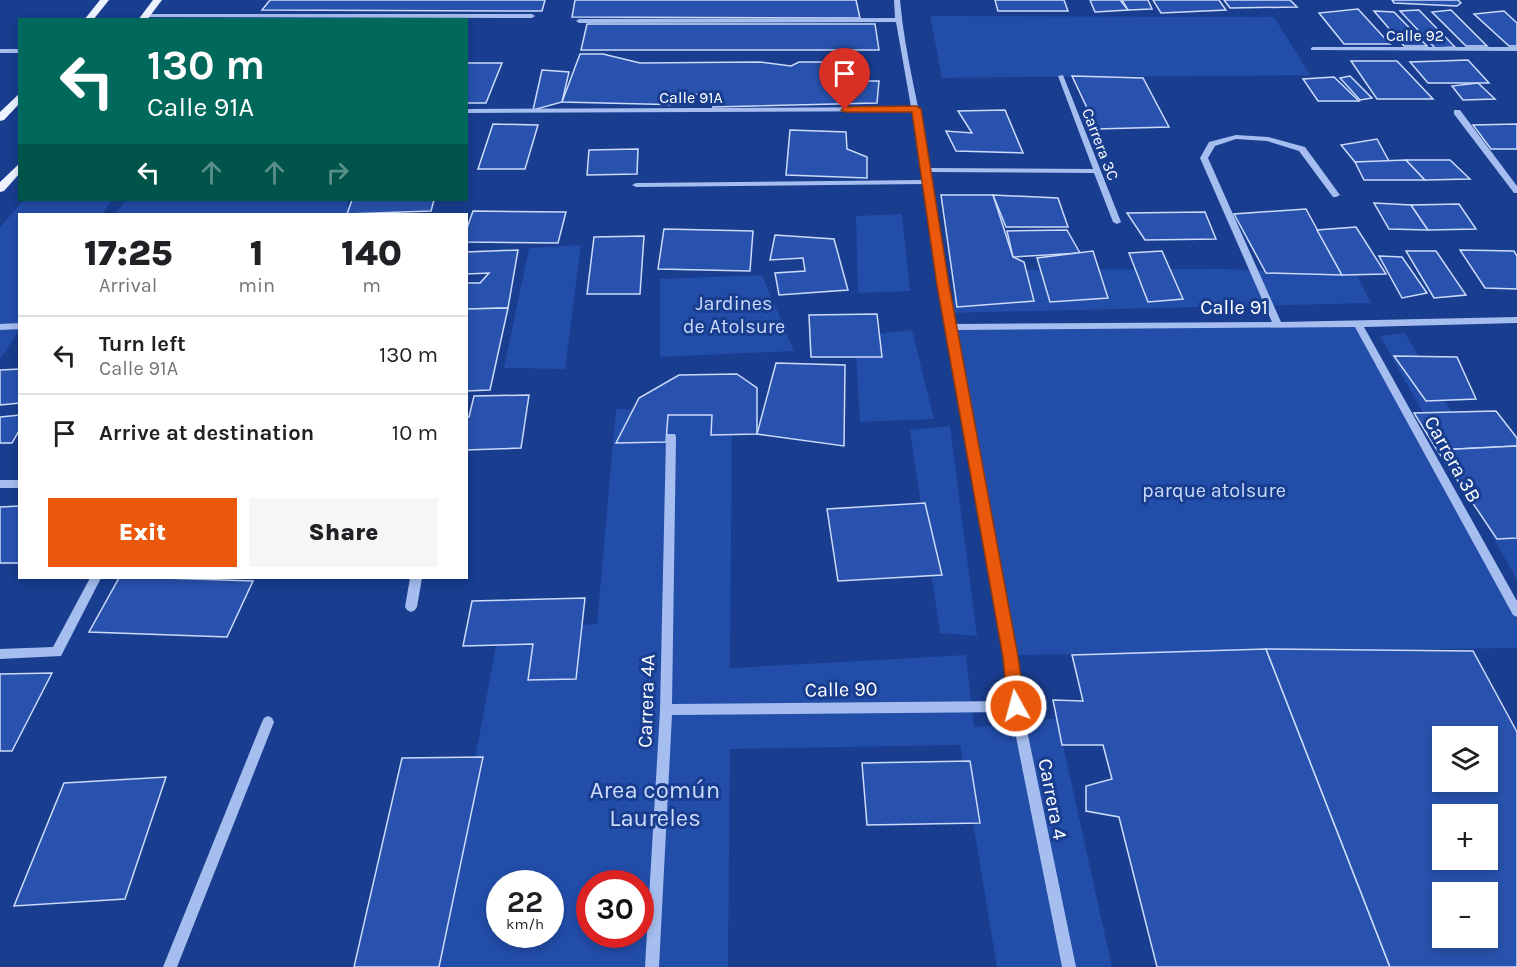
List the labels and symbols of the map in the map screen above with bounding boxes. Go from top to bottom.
street label: Calle 92 [1386,26,1444,45]
pin [819,48,870,110]
street label: Calle 91A [659,88,723,107]
street label: Carrera 3C [1078,105,1123,183]
park label: Jardines de Atolsure [683,292,785,338]
street label: Calle 91 [1200,296,1268,319]
street label: Carrera 3B [1419,412,1486,506]
park label: parque atolsure [1142,479,1286,502]
street label: Carrera 4A [633,654,660,748]
position arrow [984,674,1048,738]
street label: Calle 90 [804,677,878,702]
street label: Carrera 4 [1033,757,1072,842]
park label: Area común Laureles [590,776,720,832]
speed limit sign: 30 [576,870,654,948]

